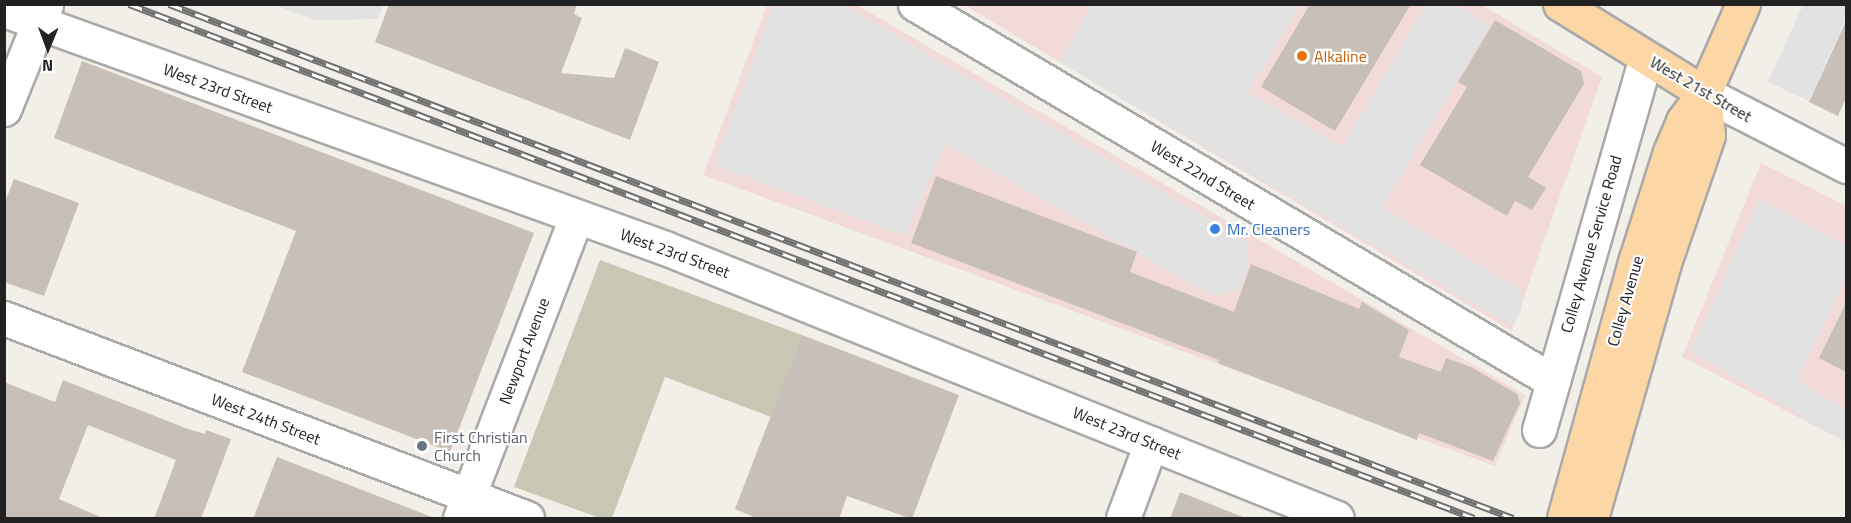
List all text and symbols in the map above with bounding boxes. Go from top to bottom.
north arrow [18,18,78,78]
place label: Alkaline [1314,46,1367,66]
marker: Alkaline [1295,49,1309,63]
street label: West 21st Street [1647,52,1755,126]
text: N [42,54,53,78]
street label: West 23rd Street [161,59,275,117]
street label: West 22nd Street [1147,136,1259,214]
street label: Colley Avenue Service Road [1556,153,1626,335]
place label: Mr. Cleaners [1227,219,1310,239]
marker: Mr. Cleaners [1208,222,1222,236]
street label: West 23rd Street [618,224,732,282]
street label: Colley Avenue [1603,253,1647,349]
street label: Newport Avenue [495,295,553,407]
street label: West 24th Street [209,389,323,449]
street label: West 23rd Street [1070,403,1184,463]
place label: First Christian Church [434,427,528,465]
marker: First Christian Church [415,439,429,453]

